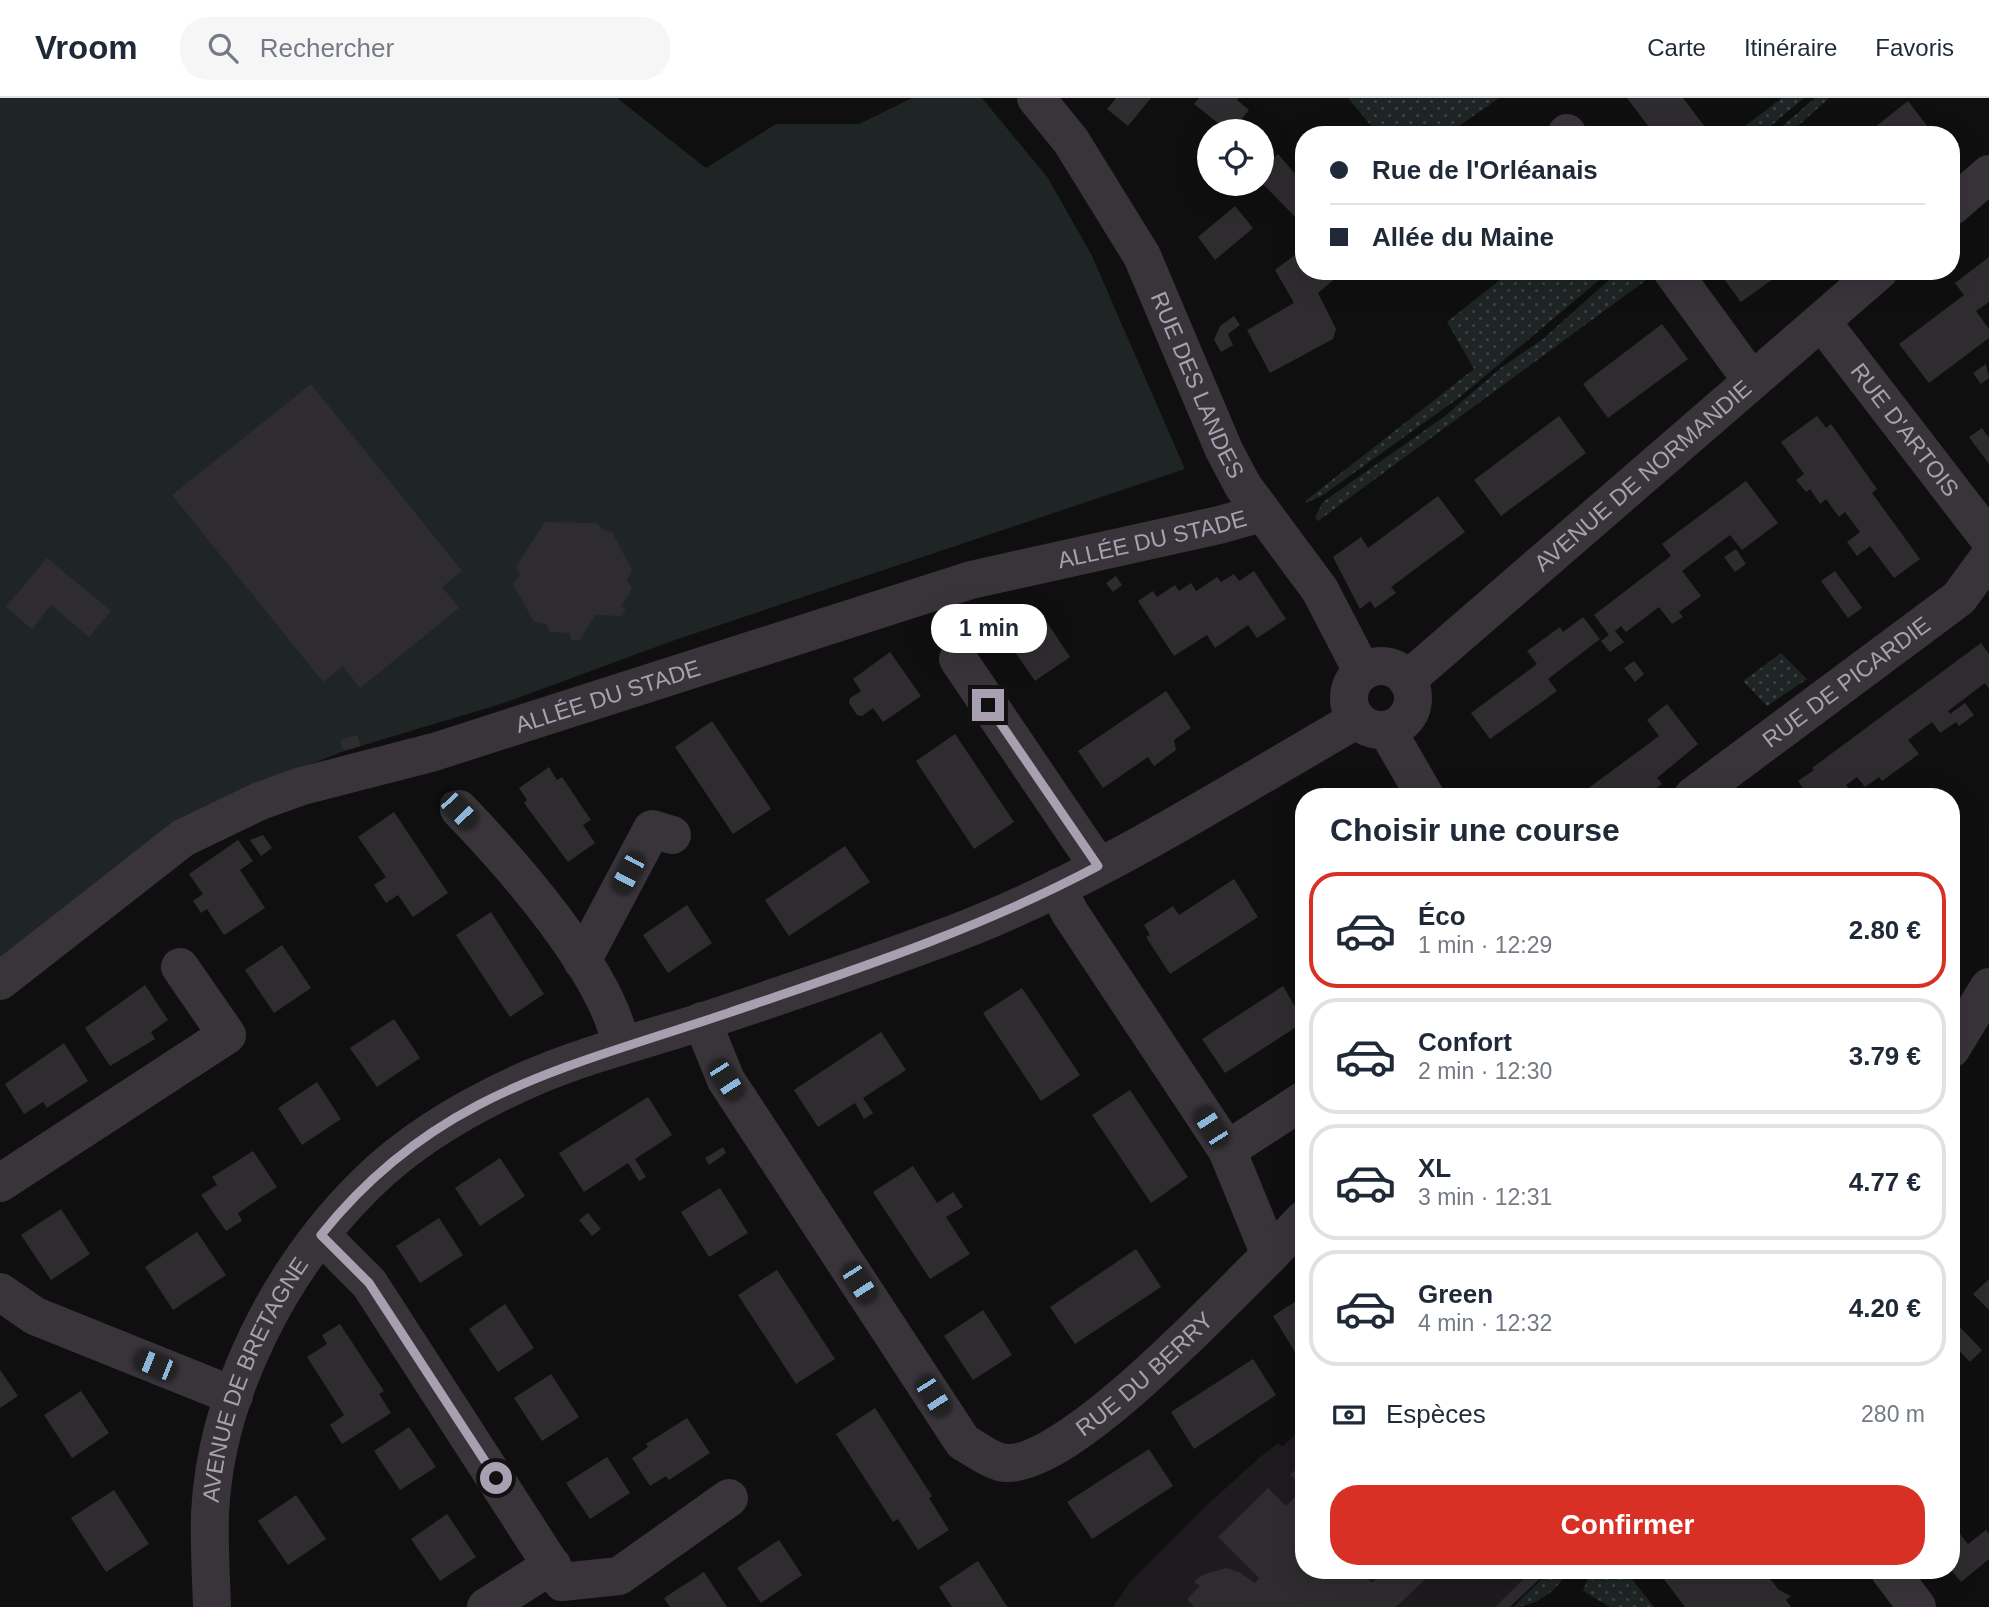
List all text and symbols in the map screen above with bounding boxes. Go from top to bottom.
search box [180,17,670,80]
text: Vroom [35,29,138,66]
icon: search [204,29,242,67]
text: Rechercher [260,33,394,63]
text: Carte [1647,34,1706,61]
text: Itinéraire [1744,34,1837,61]
text: Favoris [1875,34,1954,61]
map controls [1197,119,1274,196]
button: locate [1197,119,1274,196]
text: Rue de l'Orléanais [1372,155,1598,185]
text: Allée du Maine [1372,222,1554,252]
street label: RUE DES LANDES [1146,288,1250,483]
street label: RUE D'ARTOIS [1846,358,1964,501]
street label: AVENUE DE NORMANDIE [1529,375,1756,577]
street label: ALLÉE DU STADE [1055,505,1249,573]
callout: 1 min [930,603,1046,652]
street label: RUE DE PICARDIE [1757,611,1935,753]
text: 1 min [959,615,1019,641]
street label: ALLÉE DU STADE [512,655,703,738]
route end [972,689,1004,721]
car [436,788,481,832]
text: Choisir une course [1330,812,1620,848]
car [609,850,648,896]
icon: car [1334,899,1397,962]
text: Éco [1418,901,1466,931]
text: 2.80 € [1849,915,1921,945]
text: 1 min · 12:29 [1418,932,1552,958]
icon: car [1334,1025,1397,1088]
text: Confort [1418,1027,1512,1057]
text: 3.79 € [1849,1041,1921,1071]
car [706,1057,747,1103]
text: 2 min · 12:30 [1418,1058,1552,1084]
car [1191,1104,1232,1150]
icon: car [1334,1151,1397,1214]
text: XL [1418,1153,1451,1183]
text: 4.77 € [1849,1167,1921,1197]
text: 3 min · 12:31 [1418,1184,1552,1210]
street label: AVENUE DE BRETAGNE [198,1252,313,1504]
car [839,1260,880,1306]
icon: car [1334,1277,1397,1340]
text: Green [1418,1279,1493,1309]
text: 4.20 € [1849,1293,1921,1323]
street label: RUE DU BERRY [1071,1307,1218,1441]
text: 4 min · 12:32 [1418,1310,1552,1336]
car [132,1347,179,1383]
car [913,1373,954,1419]
icon: cash [1330,1396,1368,1434]
text: Espèces [1386,1399,1486,1429]
text: 280 m [1861,1401,1925,1427]
route start [480,1462,512,1494]
button: Confirmer [1330,1485,1925,1565]

